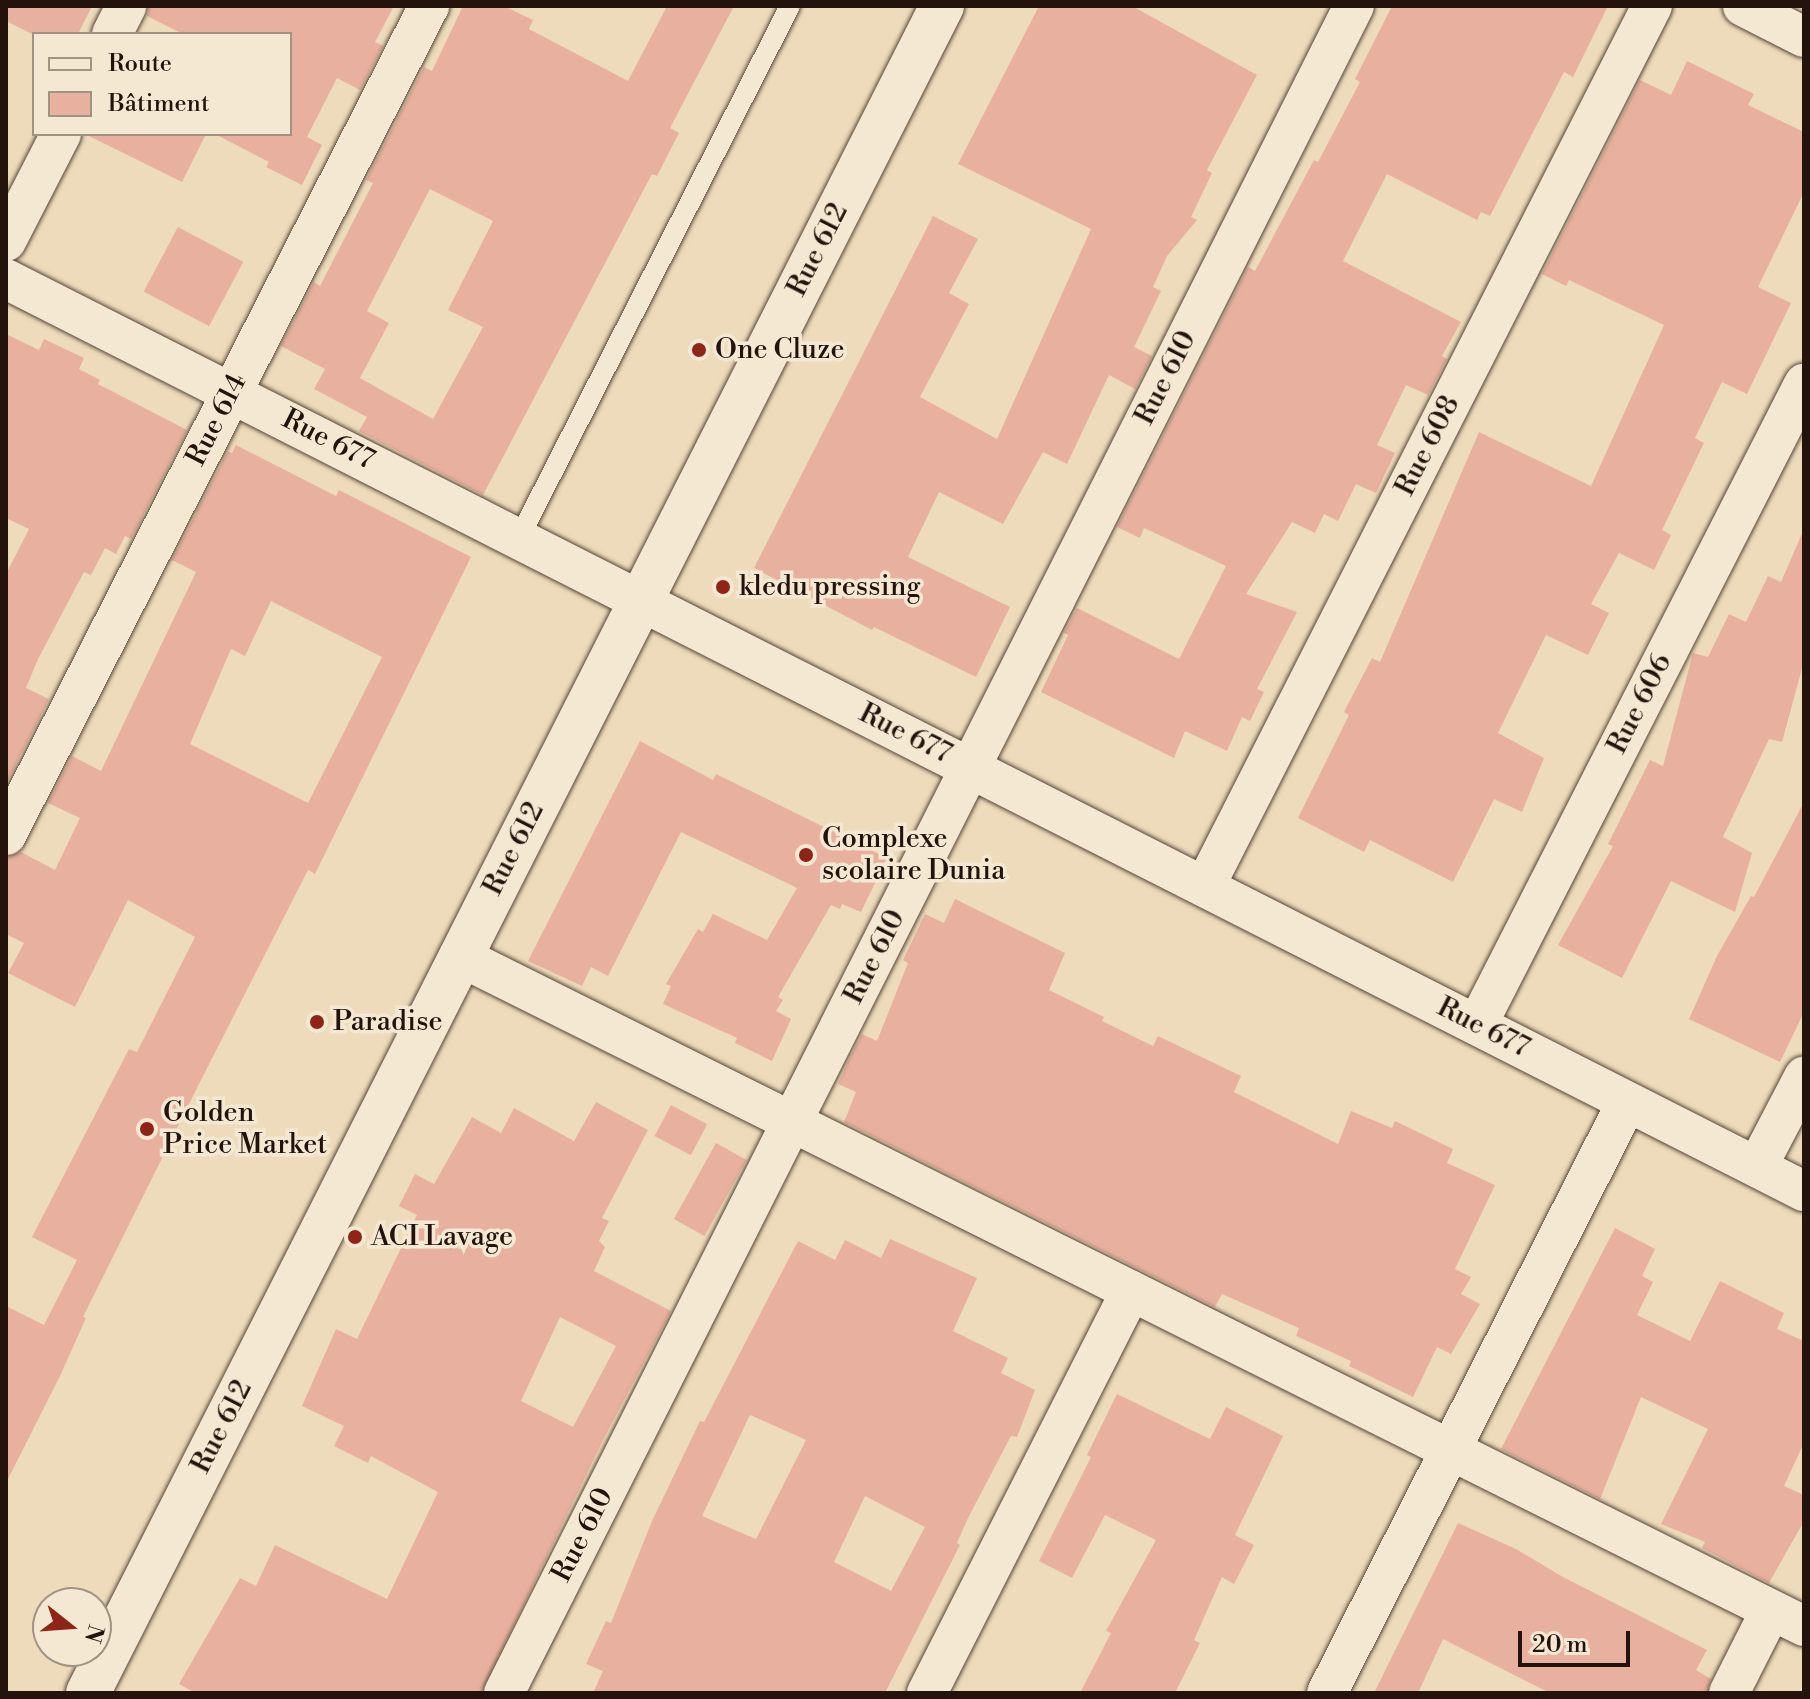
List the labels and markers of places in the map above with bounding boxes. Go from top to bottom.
place label: One Cluze [715,333,845,367]
marker: One Cluze [690,341,708,359]
place label: kledu pressing [739,570,921,604]
marker: kledu pressing [714,578,732,596]
place label: Complexe scolaire Dunia [822,822,1005,888]
marker: Complexe scolaire Dunia [797,846,815,864]
place label: Paradise [333,1005,443,1039]
marker: Paradise [308,1013,326,1031]
place label: Golden Price Market [163,1096,327,1162]
marker: Golden Price Market [138,1120,156,1138]
place label: ACI Lavage [371,1220,513,1254]
marker: ACI Lavage [346,1228,364,1246]

